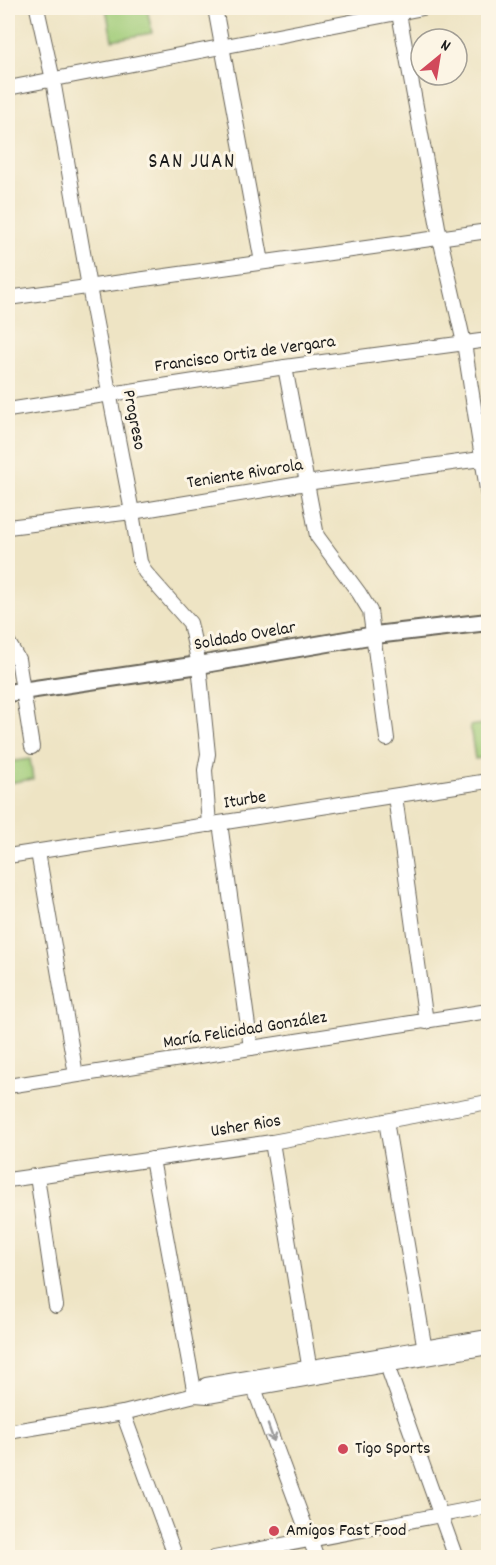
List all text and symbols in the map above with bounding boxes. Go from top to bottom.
north arrow [409,27,469,87]
text: N [436,34,455,58]
district label: SAN JUAN [148,148,236,178]
street label: Francisco Ortiz de Vergara [153,330,337,380]
street label: Progreso [115,388,151,452]
street label: Teniente Rivarola [185,453,305,497]
street label: Soldado Ovelar [192,616,298,658]
street label: Iturbe [222,785,268,817]
street label: María Felicidad González [161,1006,329,1056]
street label: Usher Rios [209,1109,283,1145]
one-way arrow [266,1423,277,1441]
place label: Tigo Sports [355,1437,431,1462]
marker: Tigo Sports [336,1442,350,1456]
place label: Amigos Fast Food [286,1519,406,1544]
marker: Amigos Fast Food [267,1524,281,1538]

